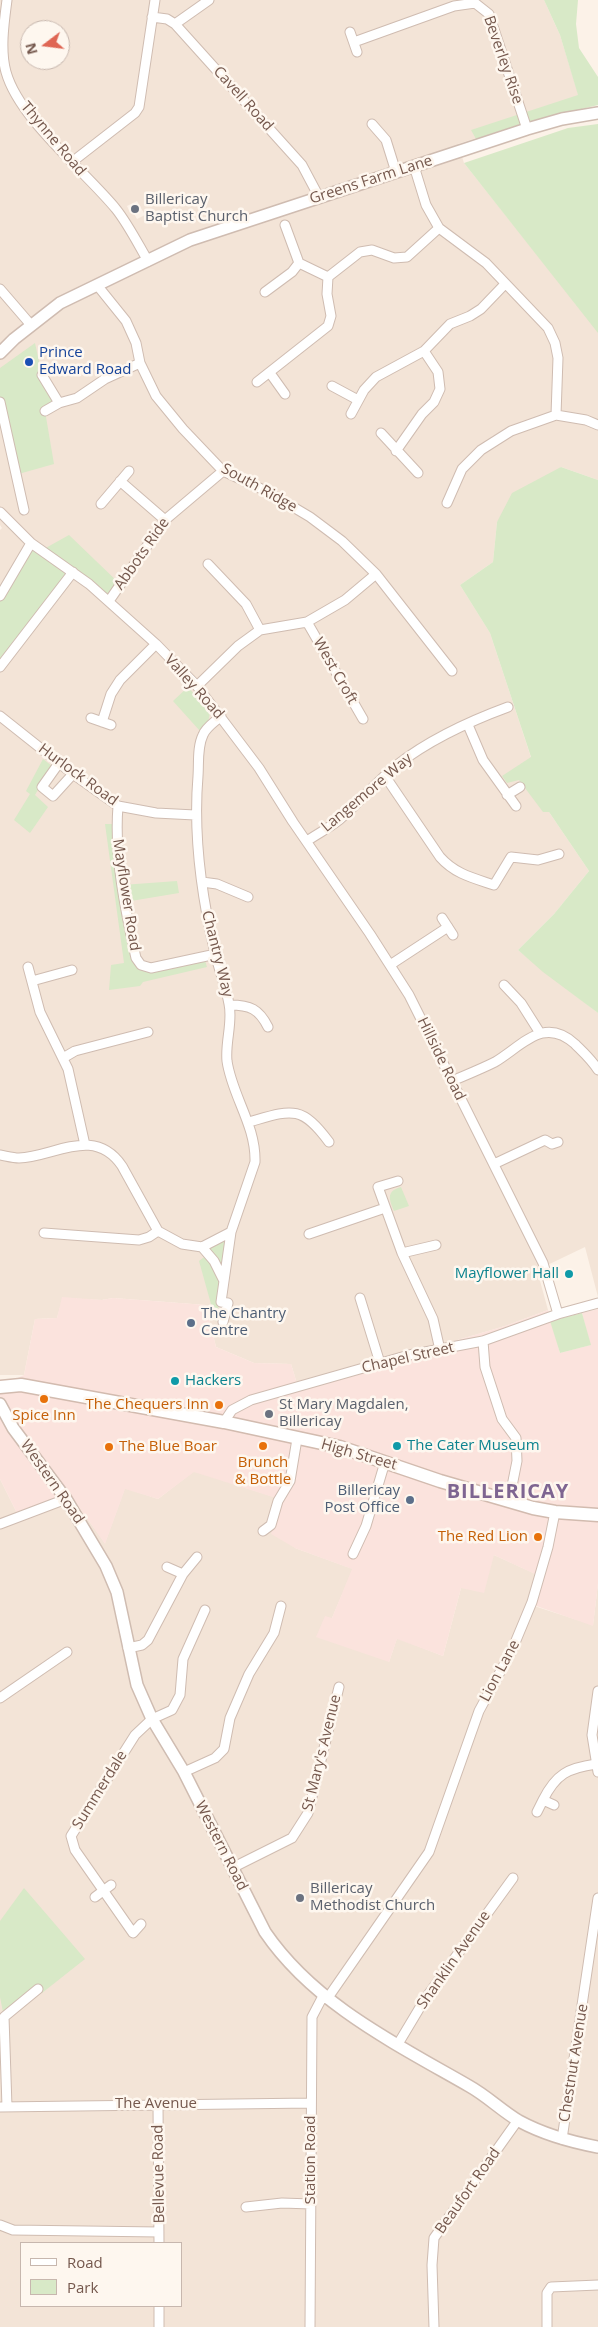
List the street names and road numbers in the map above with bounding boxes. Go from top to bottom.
street label: Beverley Rise [479,13,527,107]
street label: Cavell Road [209,63,277,135]
street label: Thynne Road [17,98,89,180]
street label: Greens Farm Lane [307,152,435,208]
street label: South Ridge [218,460,300,516]
street label: Abbots Ride [111,514,173,594]
street label: West Croft [309,635,361,707]
street label: Valley Road [160,651,228,723]
street label: Hurlock Road [35,740,121,810]
street label: Langemore Way [318,750,416,836]
street label: Mayflower Road [108,838,144,952]
street label: Chantry Way [198,909,236,999]
street label: Hillside Road [413,1014,469,1104]
street label: Chapel Street [360,1339,456,1377]
street label: High Street [319,1436,399,1474]
street label: Western Road [16,1437,88,1527]
street label: Lion Lane [476,1637,524,1705]
street label: St Mary's Avenue [299,1693,345,1813]
street label: Summerdale [69,1747,131,1833]
street label: Western Road [191,1798,251,1894]
street label: Shanklin Avenue [413,1907,495,2013]
street label: Chestnut Avenue [556,2003,592,2123]
street label: The Avenue [115,2095,197,2113]
street label: Station Road [302,2116,320,2204]
street label: Bellevue Road [149,2124,169,2224]
street label: Beaufort Road [432,2145,504,2237]

